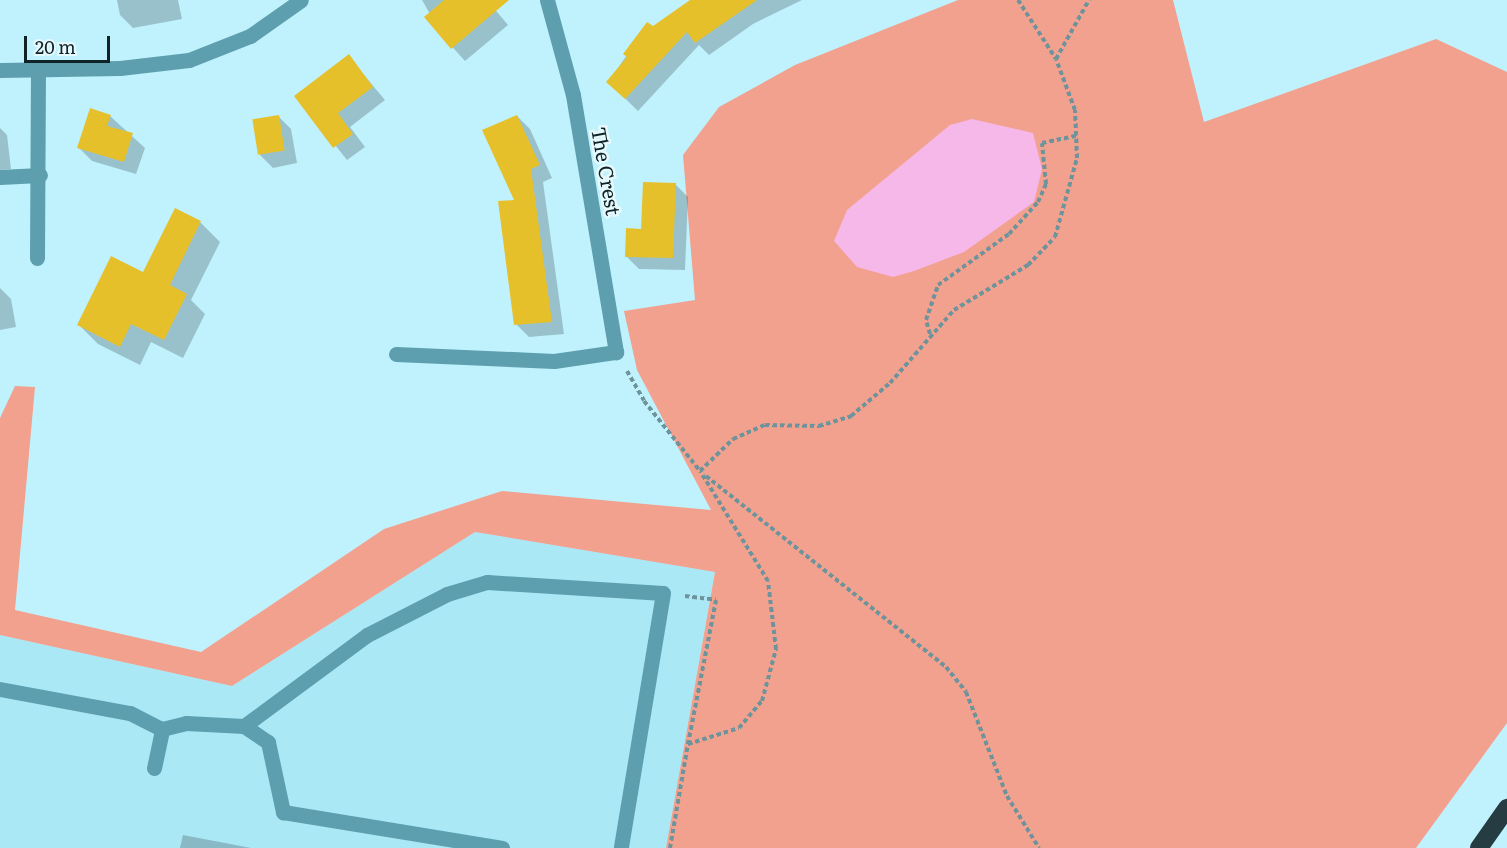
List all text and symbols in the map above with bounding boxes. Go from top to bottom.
scale bar [27,24,112,62]
text: 20 m [35,33,76,60]
street label: The Crest [587,125,627,217]

